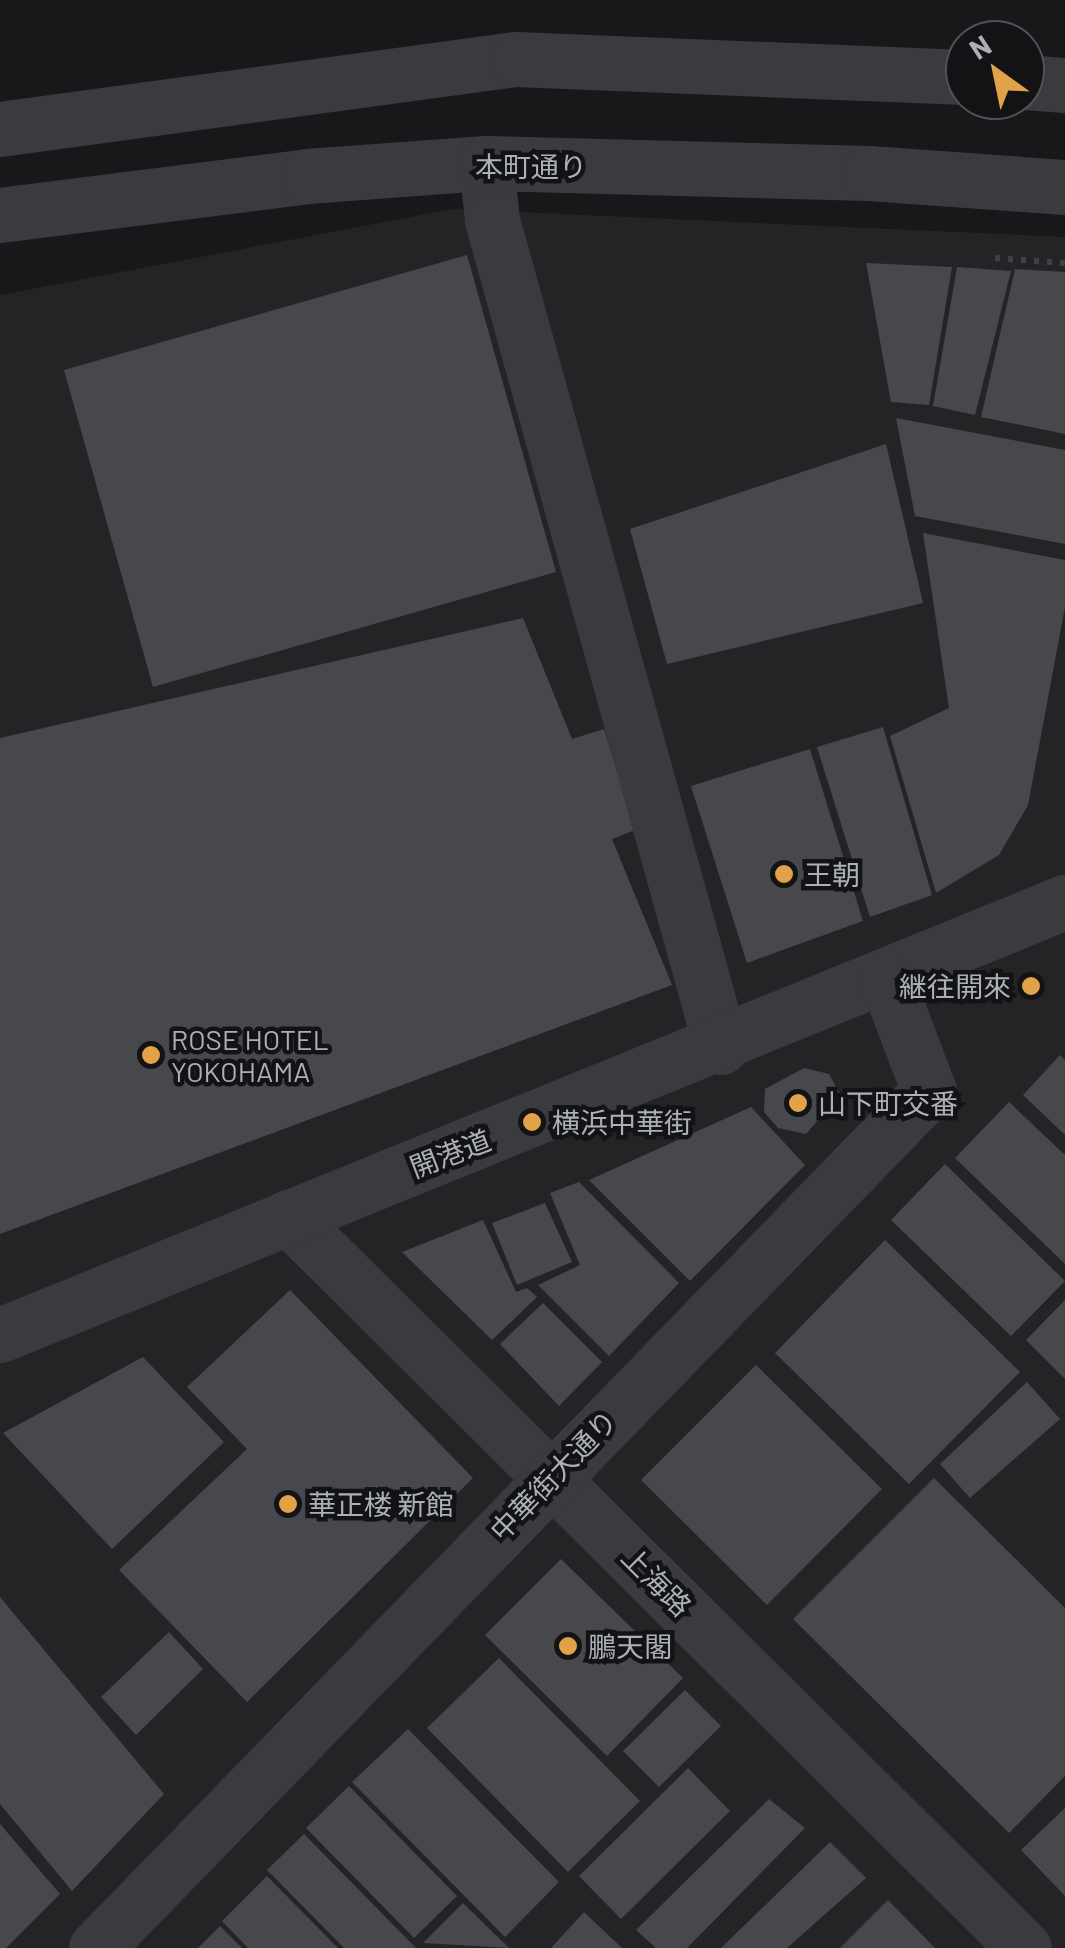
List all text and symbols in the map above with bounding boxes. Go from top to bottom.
north arrow [945,20,1045,120]
text: N [963,27,997,66]
street label: 本町通り [475,149,587,183]
place label: 王朝 [804,857,860,891]
marker: 王朝 [773,863,795,885]
place label: 継往開來 [899,969,1011,1003]
marker: 継往開來 [1020,975,1042,997]
place label: ROSE HOTEL YOKOHAMA [171,1022,329,1088]
marker: ROSE HOTEL YOKOHAMA [140,1044,162,1066]
place label: 山下町交番 [818,1086,958,1120]
marker: 山下町交番 [787,1092,809,1114]
place label: 横浜中華街 [552,1105,692,1139]
marker: 横浜中華街 [521,1111,543,1133]
street label: 開港道 [405,1122,495,1184]
street label: 中華街大通り [483,1403,623,1547]
place label: 華正楼 新館 [308,1487,454,1521]
marker: 華正楼 新館 [277,1493,299,1515]
street label: 上海路 [615,1539,699,1623]
place label: 鵬天閣 [588,1629,672,1663]
marker: 鵬天閣 [557,1635,579,1657]

